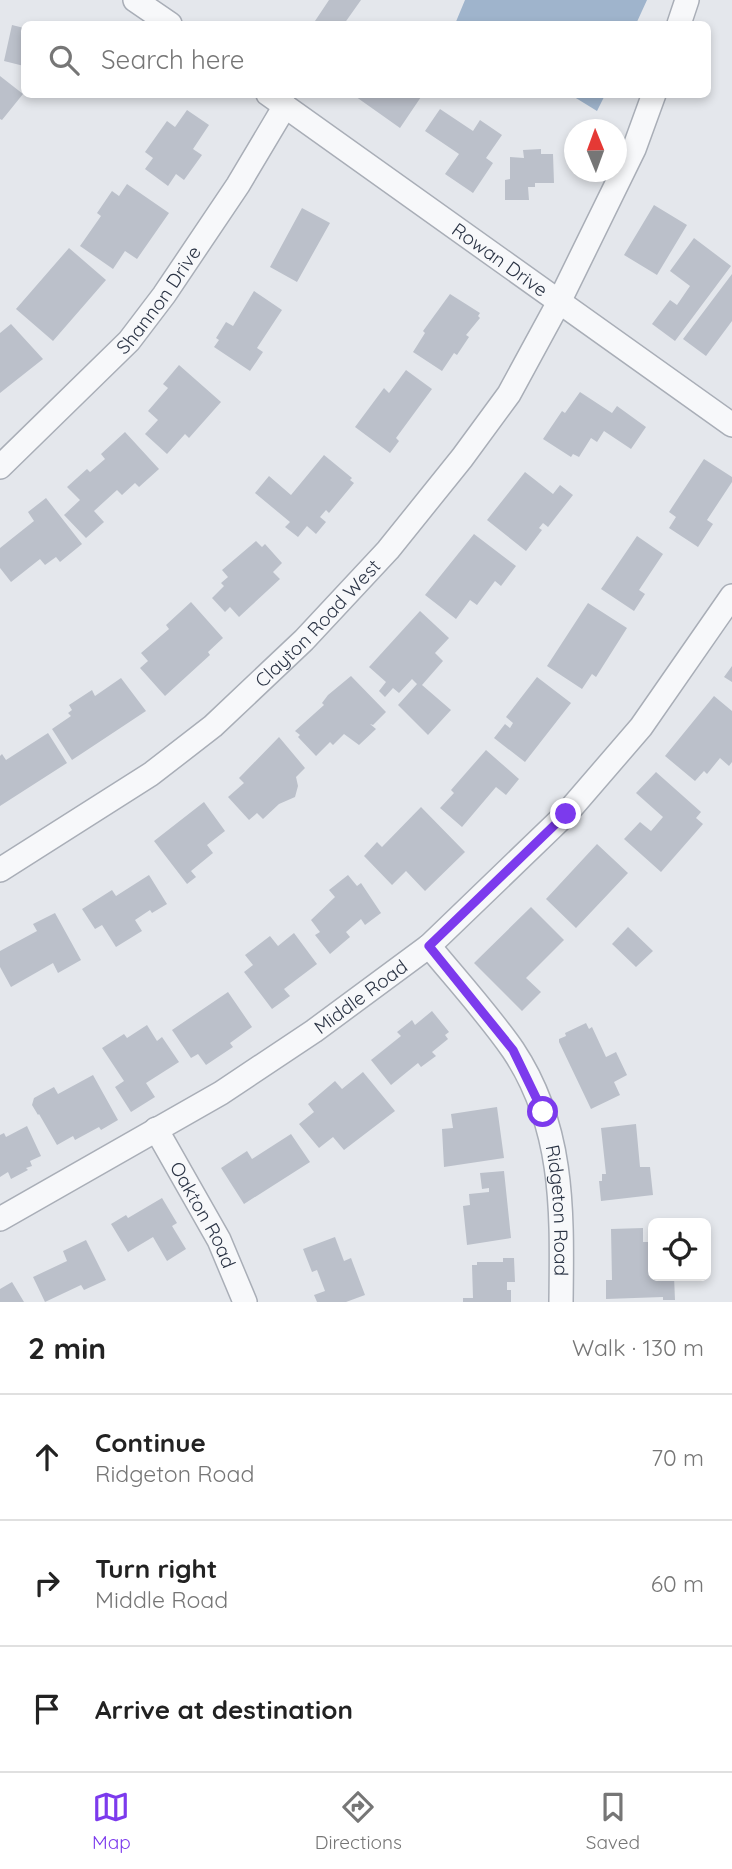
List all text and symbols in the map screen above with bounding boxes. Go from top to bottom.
search box [21,21,711,98]
icon: search [45,41,83,79]
text: Search here [101,43,245,76]
north arrow [564,119,627,182]
street label: Rowan Drive [447,217,553,302]
street label: Shannon Drive [111,241,206,359]
street label: Clayton Road West [250,554,385,692]
route end [550,798,581,829]
street label: Middle Road [309,954,412,1039]
route start [527,1096,558,1127]
street label: Ridgeton Road [541,1143,573,1276]
street label: Oakton Road [165,1157,241,1271]
map controls [648,1218,711,1281]
button: locate [648,1218,711,1281]
text: 2 min [28,1329,106,1367]
text: Walk · 130 m [572,1333,704,1362]
text: Continue [95,1426,206,1459]
icon: ahead [28,1438,66,1476]
text: 70 m [651,1443,704,1472]
text: Ridgeton Road [95,1459,254,1488]
text: Turn right [95,1552,217,1585]
icon: right [28,1564,66,1602]
text: 60 m [651,1569,704,1598]
text: Middle Road [95,1585,228,1614]
icon: arrive [28,1690,66,1728]
text: Arrive at destination [95,1693,353,1726]
tab: Map [92,1788,131,1854]
tab: Directions [315,1788,402,1854]
tab: Saved [586,1788,640,1854]

